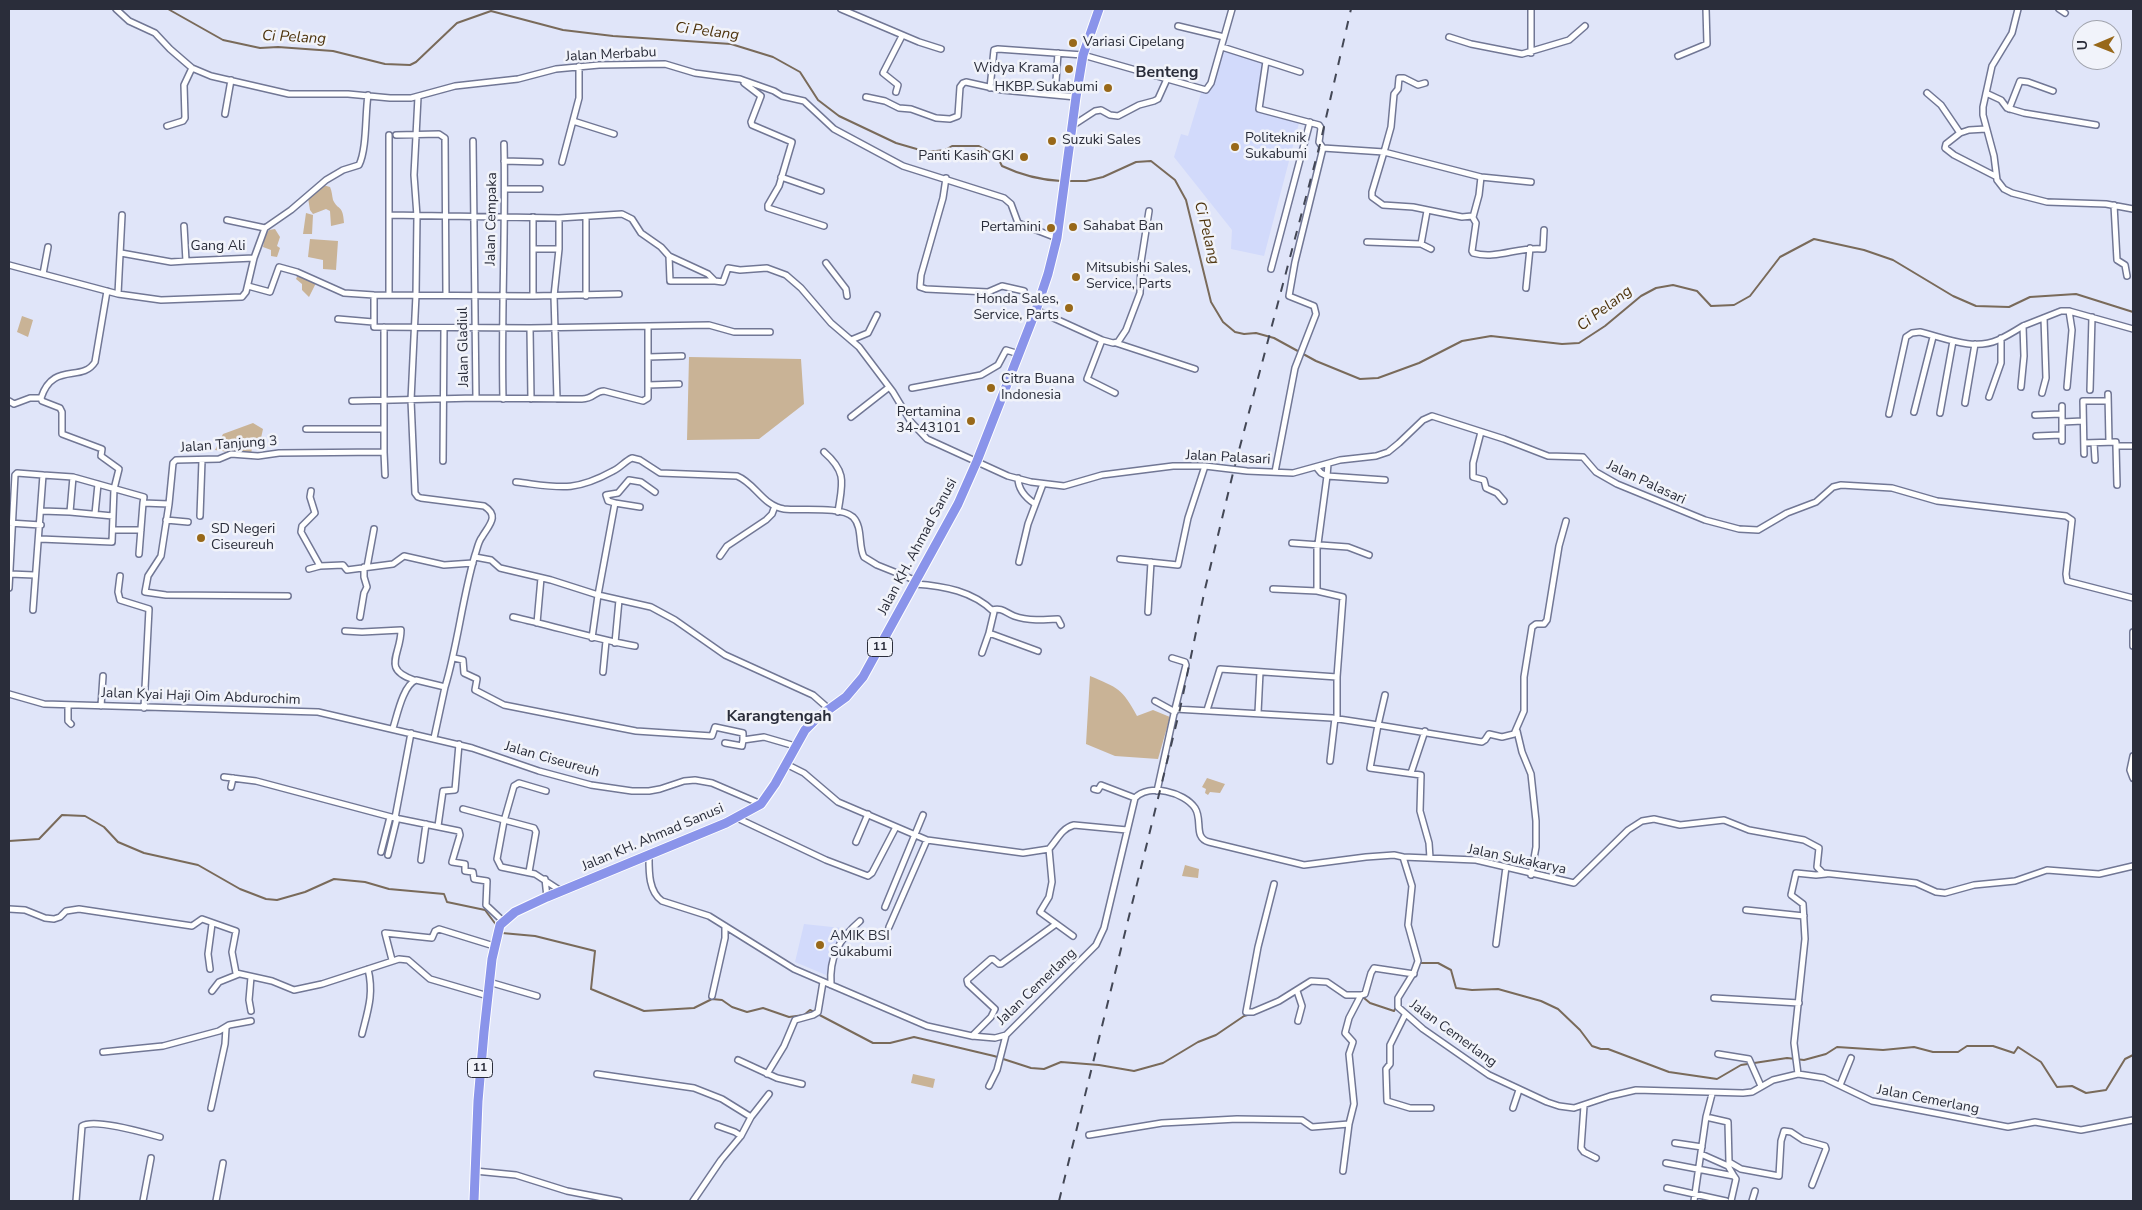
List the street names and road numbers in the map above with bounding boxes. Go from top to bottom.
street label: Jalan Merbabu [565,44,657,66]
street label: Jalan Cempaka [483,172,501,266]
street label: Gang Ali [191,239,245,255]
street label: Jalan Gladiul [455,307,473,387]
street label: Jalan Tanjung 3 [180,433,278,457]
street label: Jalan Palasari [1185,447,1271,469]
street label: Jalan Palasari [1604,457,1688,509]
street label: Jalan KH. Ahmad Sanusi [875,476,961,618]
road number: 11 [868,638,892,656]
street label: Jalan Kyai Haji Oim Abdurochim [101,685,301,709]
street label: Jalan Ciseureuh [503,738,601,782]
street label: Jalan KH. Ahmad Sanusi [580,800,726,876]
street label: Jalan Sukakarya [1466,841,1568,879]
street label: Jalan Cemerlang [994,945,1080,1029]
street label: Jalan Cemerlang [1406,997,1500,1071]
road number: 11 [468,1058,492,1078]
street label: Jalan Cemerlang [1876,1082,1980,1118]

